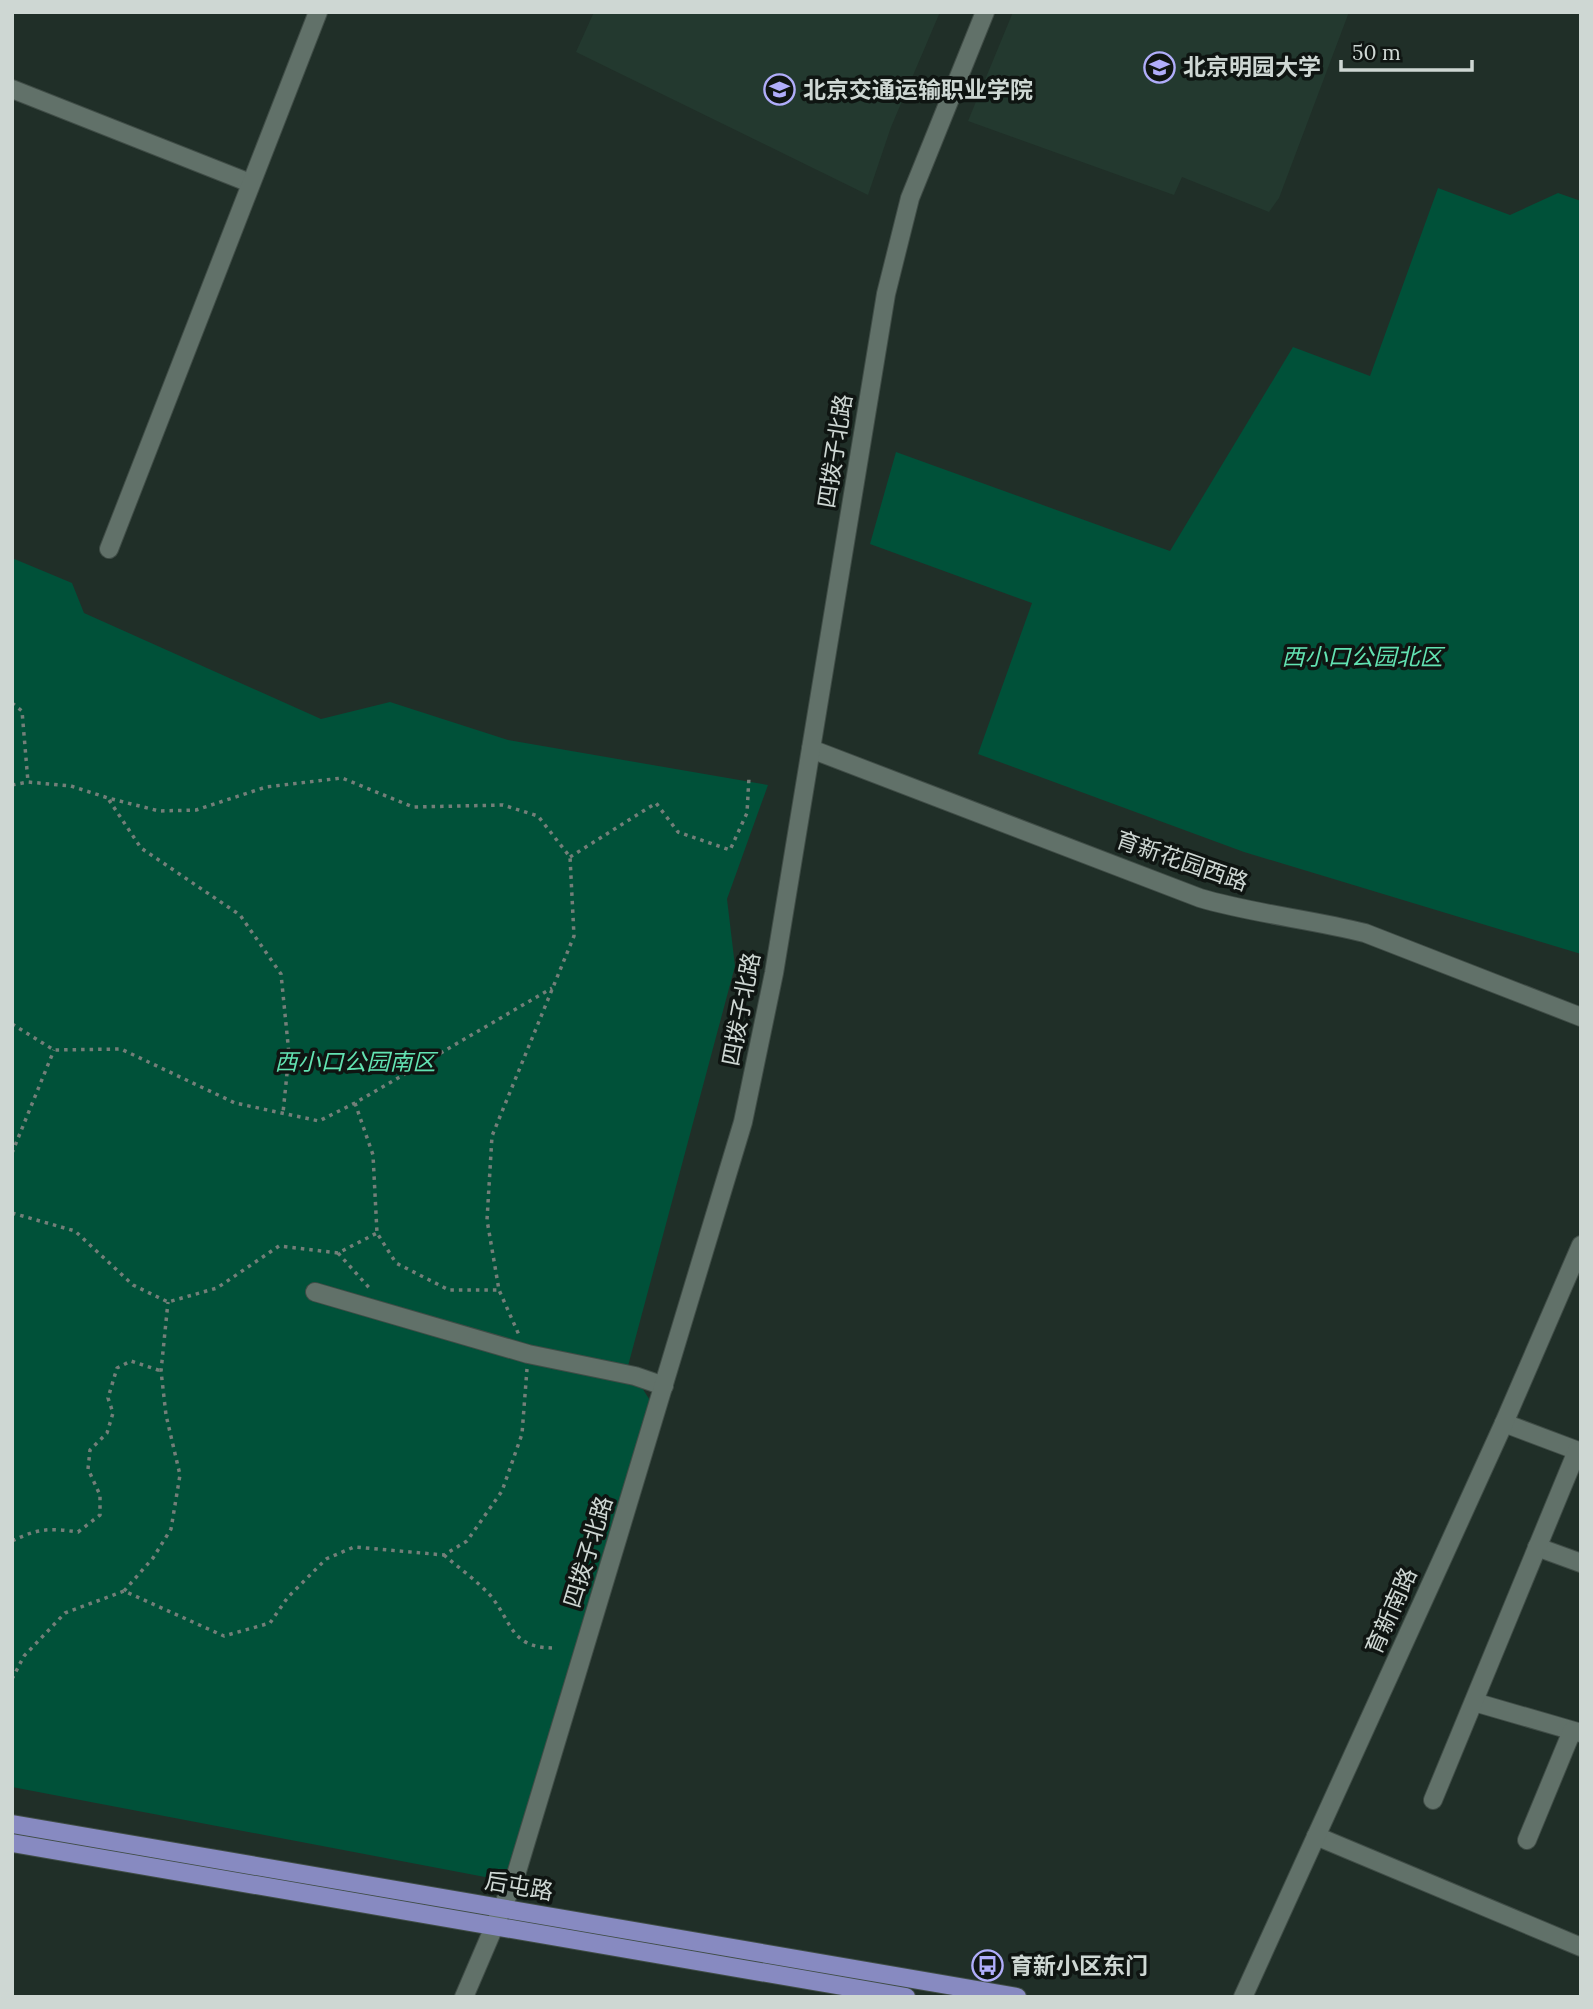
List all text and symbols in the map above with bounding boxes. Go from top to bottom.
scale bar [1341,28,1472,72]
text: 50 m [1352,39,1401,66]
school or university icon: 北京明园大学 [1143,50,1177,84]
place label: 北京明园大学 [1183,52,1321,81]
school or university icon: 北京交通运输职业学院 [763,73,797,107]
place label: 北京交通运输职业学院 [803,75,1033,104]
street label: 四拨子北路 [811,392,858,510]
park label: 西小口公园北区 [1282,642,1446,671]
street label: 育新花园西路 [1112,824,1252,897]
street label: 四拨子北路 [715,950,766,1068]
park label: 西小口公园南区 [275,1047,439,1076]
street label: 四拨子北路 [557,1493,618,1611]
street label: 育新南路 [1359,1563,1422,1659]
street label: 后屯路 [483,1865,556,1906]
bus stop icon: 育新小区东门 [970,1949,1004,1983]
place label: 育新小区东门 [1010,1951,1148,1980]

